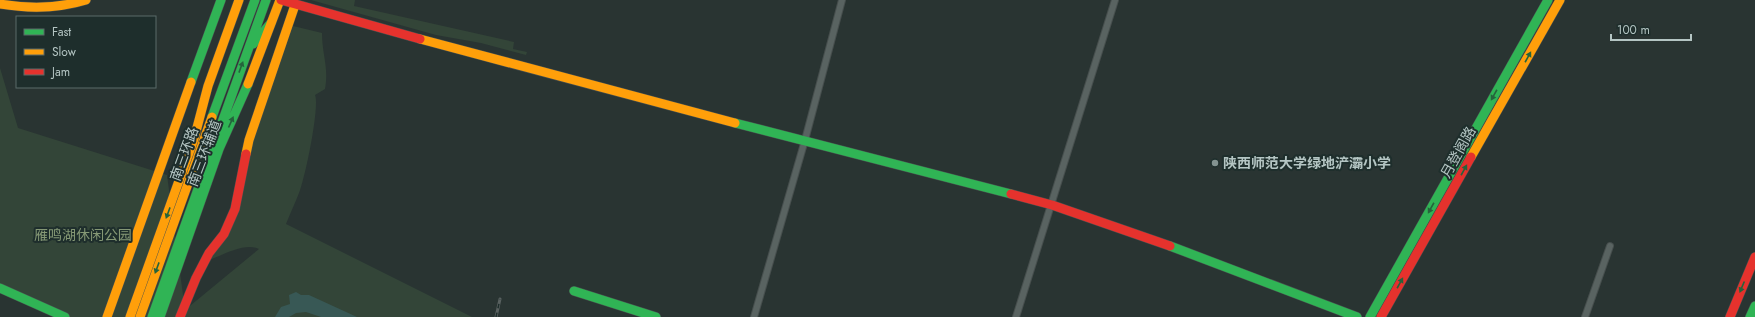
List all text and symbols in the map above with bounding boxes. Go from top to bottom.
legend [16,16,156,88]
scale bar [1611,16,1691,42]
text: 100 m [1617,21,1650,39]
text: Fast [52,23,71,41]
text: Slow [52,43,77,61]
one-way arrow [1525,51,1531,62]
one-way arrow [239,61,245,73]
text: Jam [50,63,70,81]
one-way arrow [1491,89,1498,101]
street label: 南三环辅道 [182,117,226,189]
one-way arrow [228,117,234,128]
street label: 月登阁路 [1436,123,1480,181]
street label: 南三环路 [165,124,203,184]
place label: 陕西师范大学绿地浐灞小学 [1223,153,1391,173]
marker: 陕西师范大学绿地浐灞小学 [1210,158,1220,168]
one-way arrow [1461,164,1468,176]
one-way arrow [1427,202,1434,214]
one-way arrow [164,207,170,219]
park label: 雁鸣湖休闲公园 [34,225,132,245]
one-way arrow [154,263,160,275]
one-way arrow [1397,277,1404,289]
one-way arrow [1739,282,1745,294]

